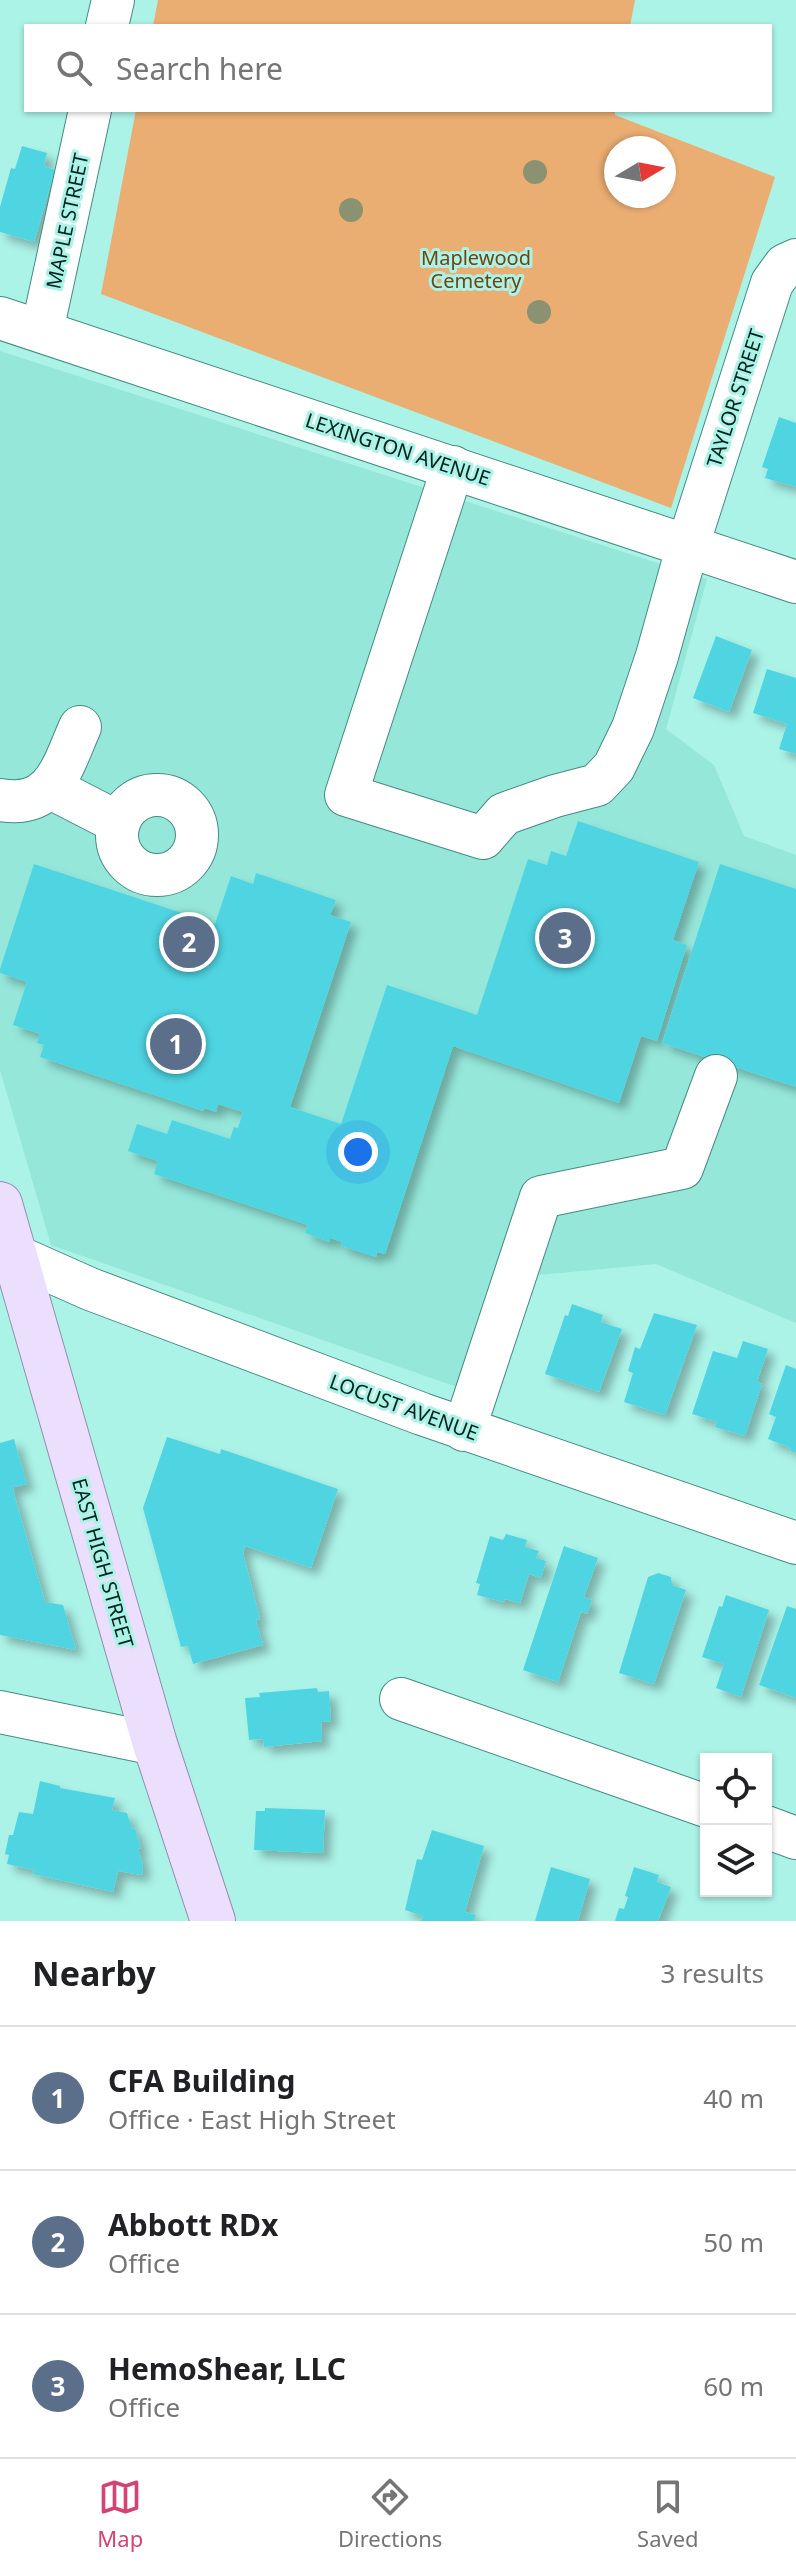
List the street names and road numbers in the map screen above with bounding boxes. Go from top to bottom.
street label: MAPLE STREET [39,151,95,291]
street label: TAYLOR STREET [700,325,770,471]
street label: LEXINGTON AVENUE [302,406,494,492]
street label: LOCUST AVENUE [326,1368,482,1446]
street label: EAST HIGH STREET [66,1475,140,1651]

